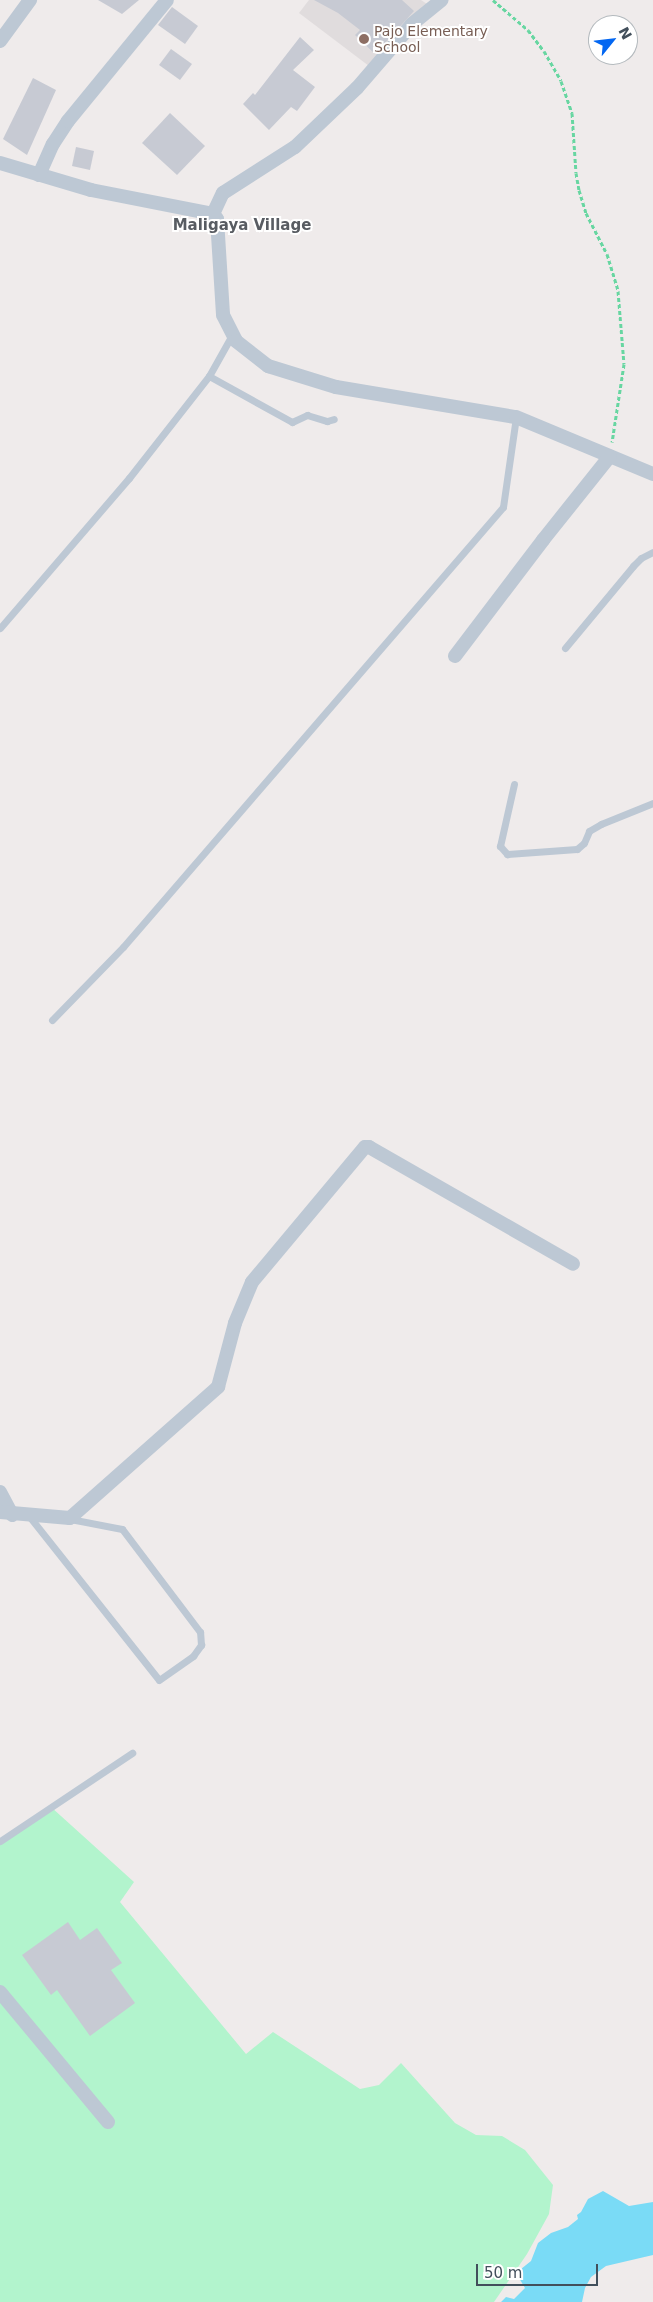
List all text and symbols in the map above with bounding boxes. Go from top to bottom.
north arrow [588,15,638,65]
place label: Pajo Elementary School [374,23,488,56]
text: N [615,24,635,42]
marker: Pajo Elementary School [358,33,370,45]
district label: Maligaya Village [173,217,311,235]
scale bar [478,2254,600,2286]
text: 50 m [484,2264,522,2282]

